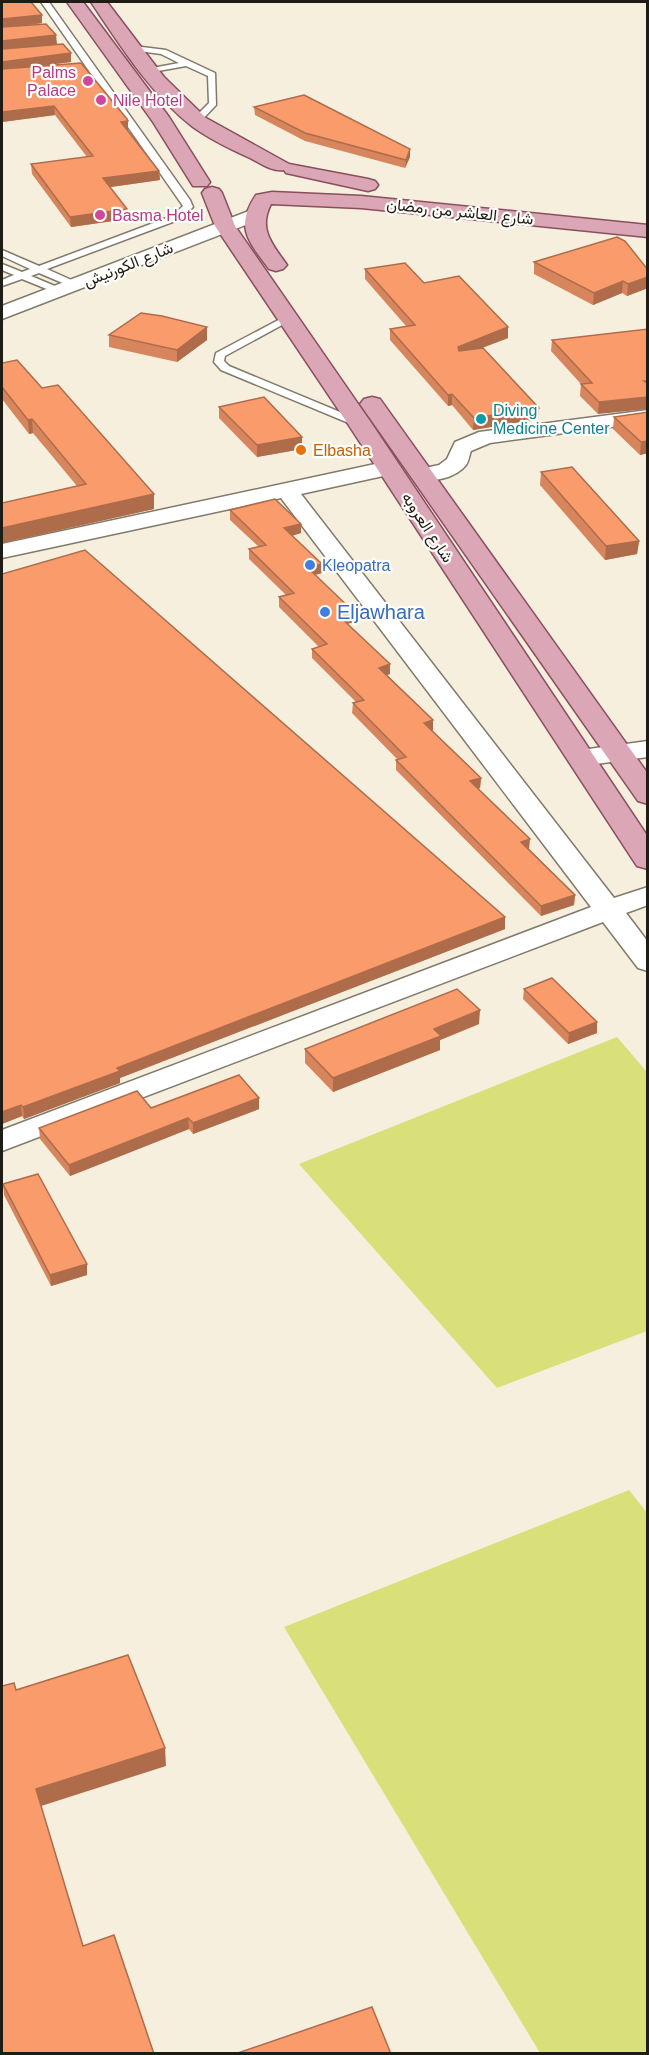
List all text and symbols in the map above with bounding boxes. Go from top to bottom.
place label: Palms Palace [27,64,76,99]
marker: Palms Palace [81,74,95,88]
place label: Nile Hotel [113,92,182,109]
marker: Nile Hotel [94,93,108,107]
street label: شارع العاشر من رمضان [385,195,534,231]
place label: Basma Hotel [112,207,204,224]
marker: Basma Hotel [93,208,107,222]
street label: شارع الكورنيش [81,239,176,293]
place label: Diving Medicine Center [493,402,610,437]
marker: Diving Medicine Center [474,412,488,426]
place label: Elbasha [313,442,371,459]
marker: Elbasha [294,443,308,457]
street label: شارع العروبه [396,489,457,567]
place label: Kleopatra [322,557,391,574]
marker: Kleopatra [303,558,317,572]
place label: Eljawhara [337,601,426,623]
marker: Eljawhara [318,605,332,619]

